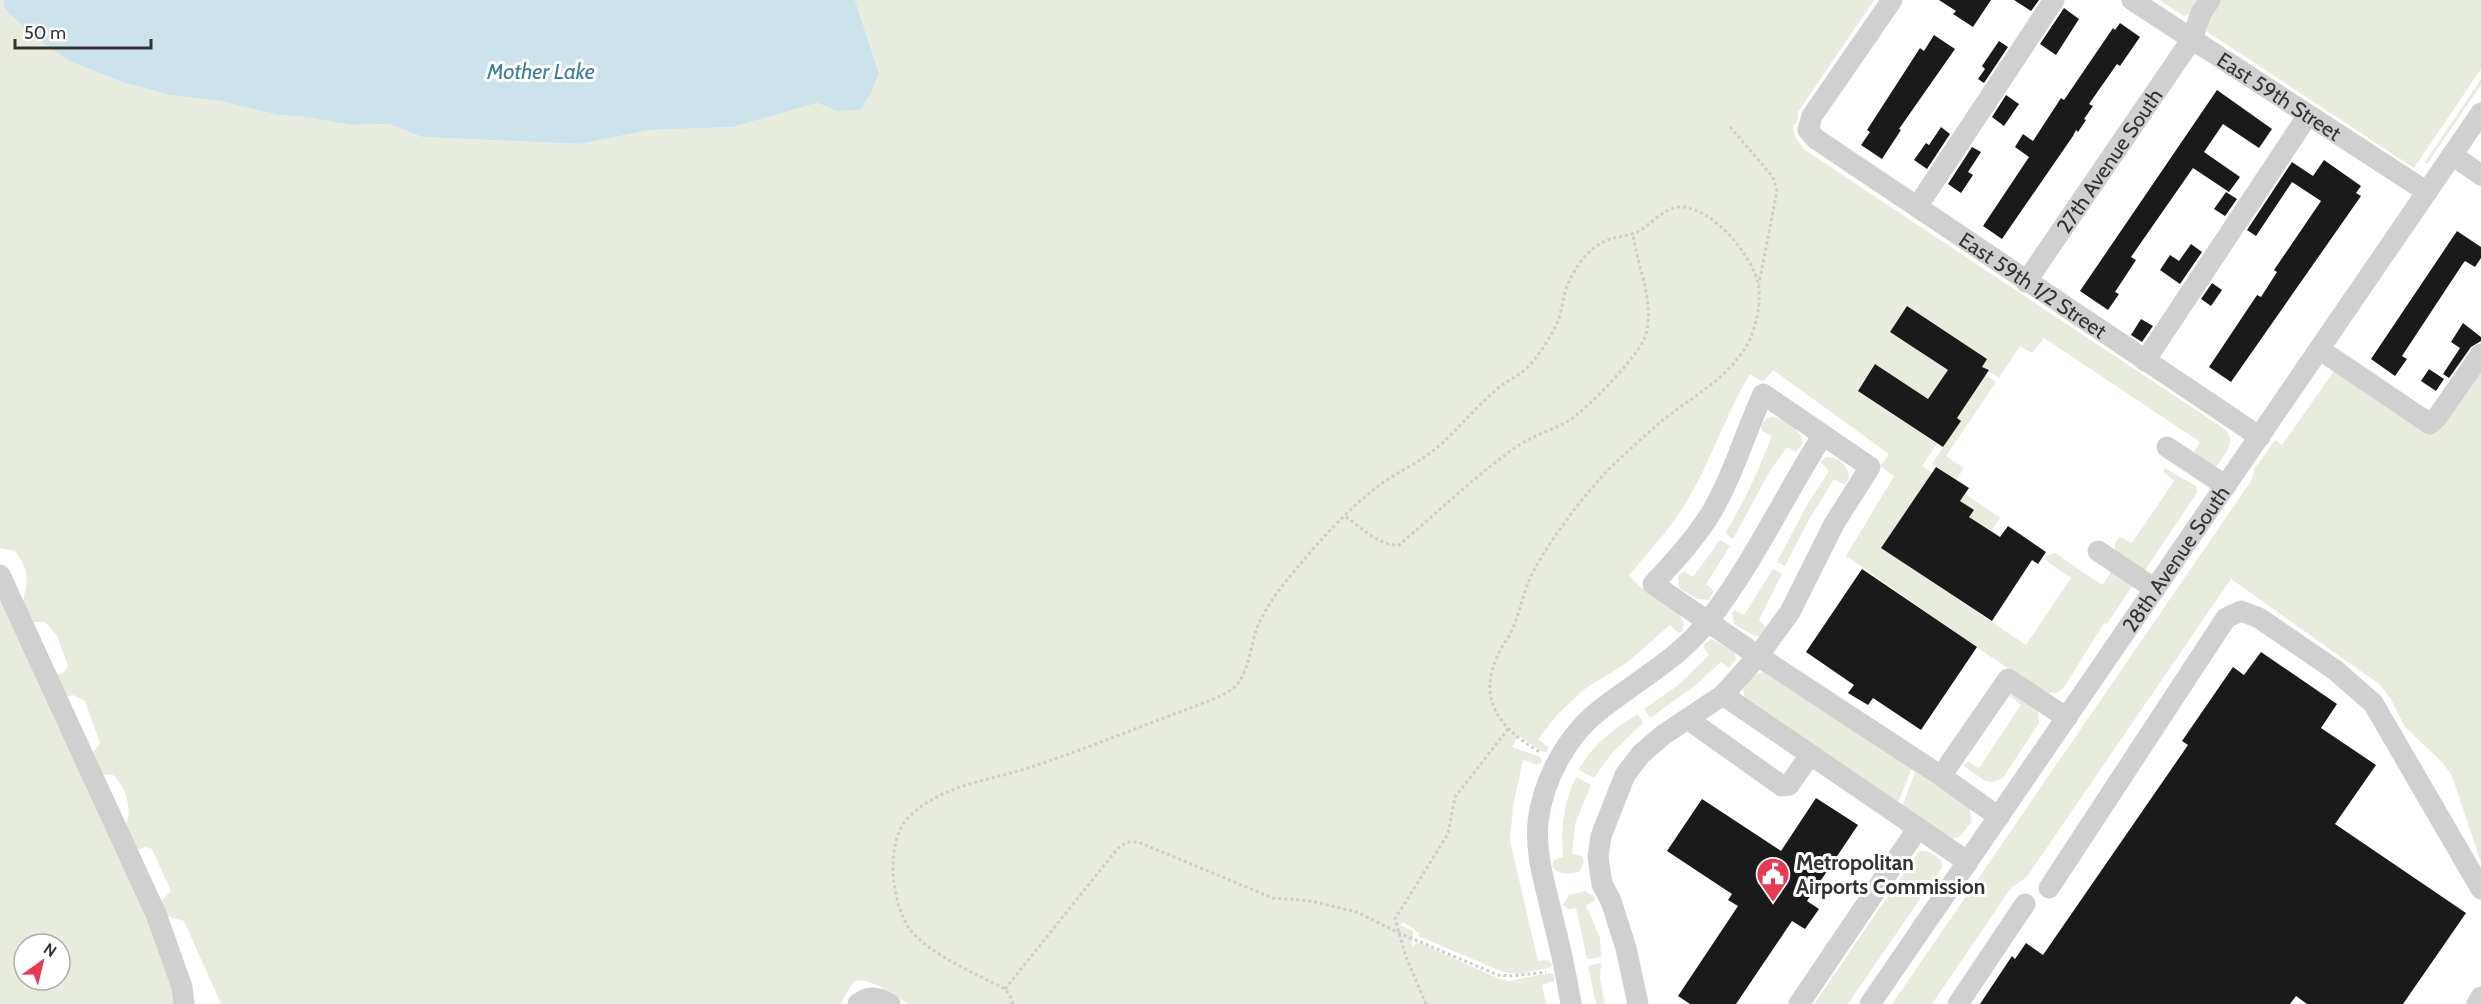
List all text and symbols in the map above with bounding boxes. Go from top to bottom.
scale bar [15,12,152,50]
text: 50 m [24,22,66,44]
street label: East 59th Street [2213,47,2346,145]
water label: Mother Lake [486,58,595,85]
street label: 27th Avenue South [2051,84,2167,238]
street label: East 59th 1/2 Street [1955,226,2112,343]
street label: 28th Avenue South [2117,481,2234,637]
place label: Metropolitan Airports Commission [1796,850,1985,899]
public building icon: Metropolitan Airports Commission [1755,856,1791,903]
north arrow [12,932,72,992]
text: N [40,939,60,961]

